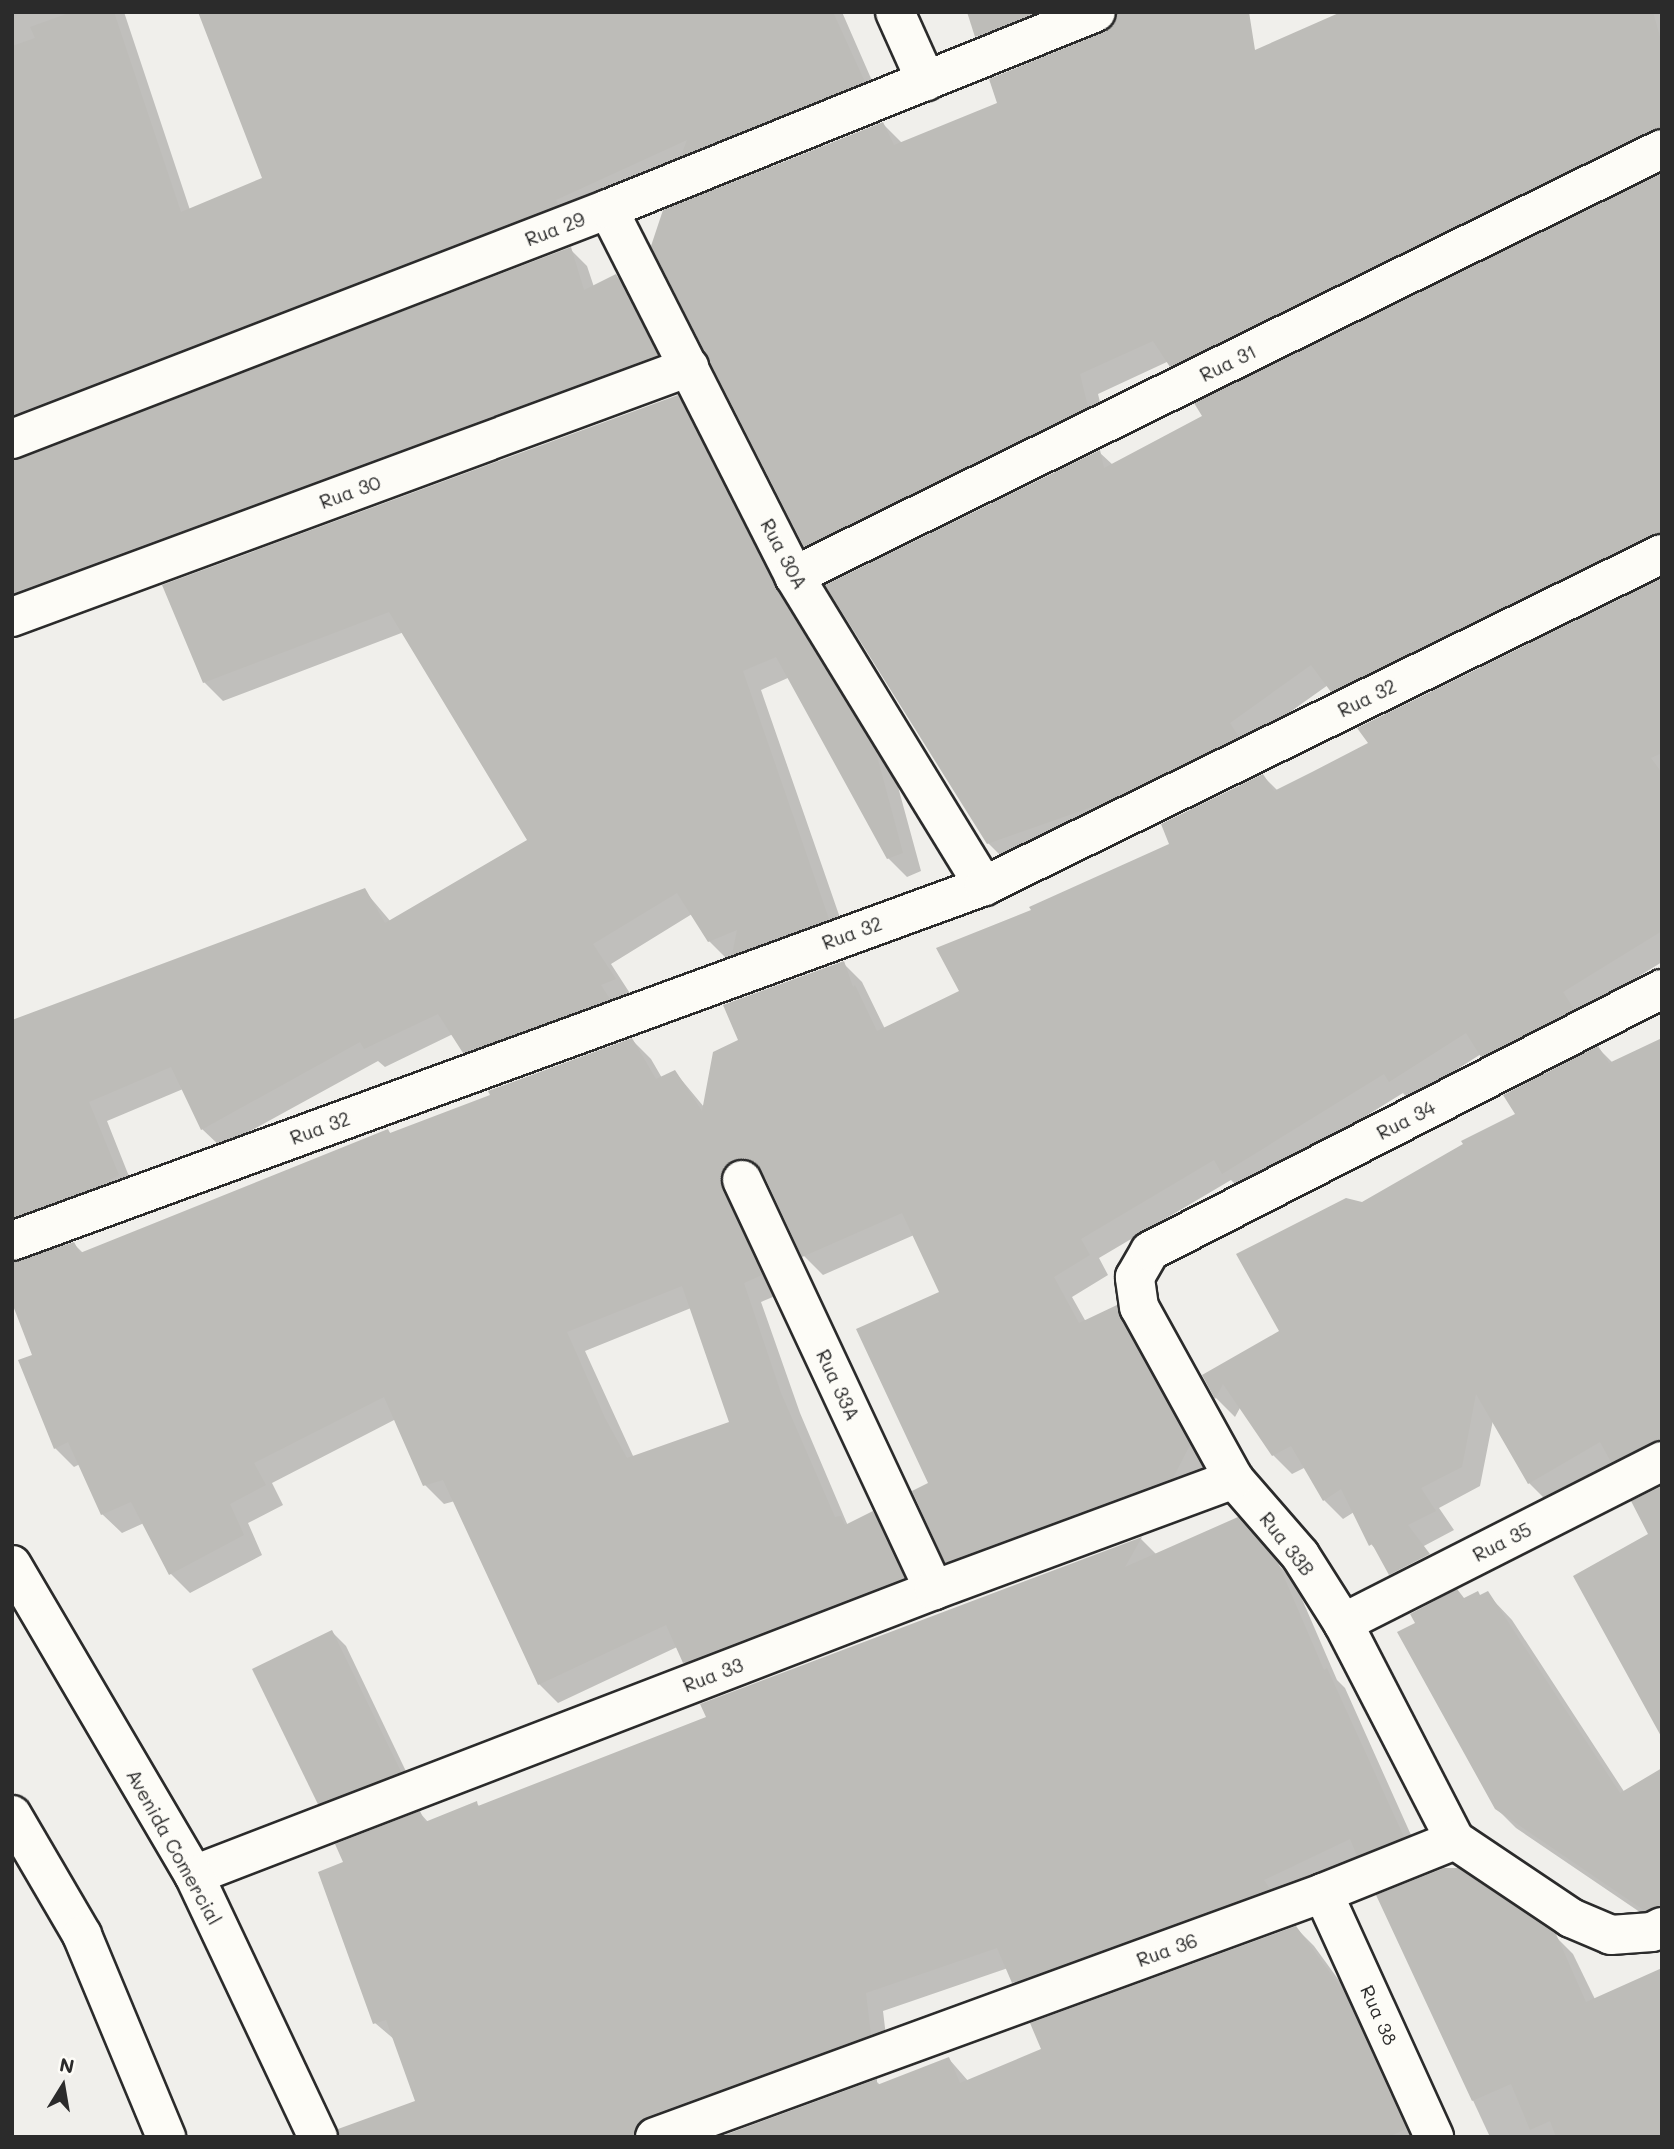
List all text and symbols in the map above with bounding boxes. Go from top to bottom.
street label: Rua 29 [522,207,588,251]
street label: Rua 31 [1196,340,1260,386]
street label: Rua 30 [316,470,384,514]
street label: Rua 30A [756,515,812,593]
street label: Rua 32 [1334,674,1400,722]
street label: Rua 32 [819,912,885,954]
street label: Rua 34 [1373,1096,1439,1144]
street label: Rua 32 [287,1107,353,1149]
street label: Rua 33A [812,1346,864,1424]
street label: Rua 33B [1255,1508,1319,1580]
street label: Rua 35 [1469,1518,1535,1566]
street label: Rua 33 [680,1653,746,1697]
street label: Avenida Comercial [122,1765,226,1929]
street label: Rua 36 [1133,1928,1201,1972]
street label: Rua 38 [1356,1982,1402,2048]
north arrow [28,2051,98,2121]
text: N [58,2051,77,2079]

